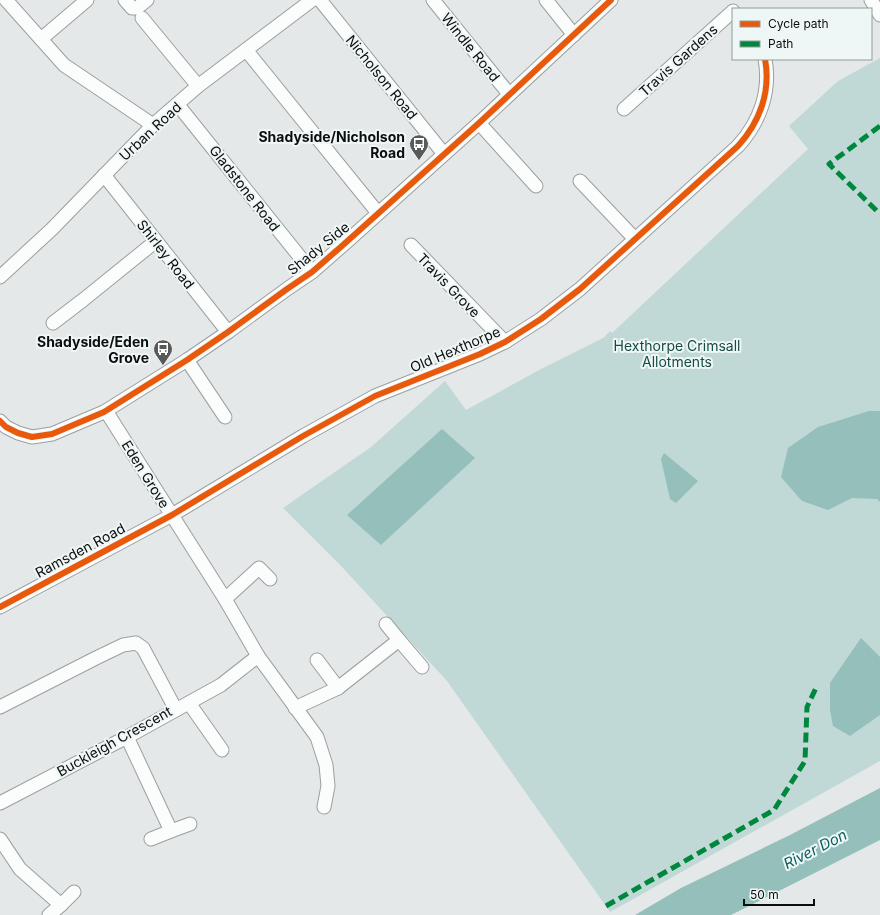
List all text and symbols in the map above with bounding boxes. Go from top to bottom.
legend [732,8,872,60]
street label: Windle Road [438,9,504,85]
text: Cycle path [768,16,829,31]
street label: Travis Gardens [635,20,721,100]
street label: Nicholson Road [343,31,421,123]
text: Path [768,36,793,51]
street label: Urban Road [116,98,184,164]
place label: Shadyside/Nicholson Road [258,128,405,161]
bus stop icon: Shadyside/Nicholson Road [408,133,430,161]
street label: Gladstone Road [206,142,284,234]
street label: Shirley Road [134,216,198,292]
street label: Shady Side [284,218,352,278]
street label: Travis Grove [414,249,484,321]
street label: Old Hexthorpe [407,322,503,376]
place label: Shadyside/Eden Grove [37,333,149,366]
park label: Hexthorpe Crimsall Allotments [614,337,740,370]
bus stop icon: Shadyside/Eden Grove [152,338,174,366]
street label: Eden Grove [118,437,174,511]
street label: Ramsden Road [32,519,128,581]
street label: Buckleigh Crescent [54,702,175,780]
water label: River Don [780,825,850,873]
scale bar [744,881,814,907]
text: 50 m [750,887,779,902]

